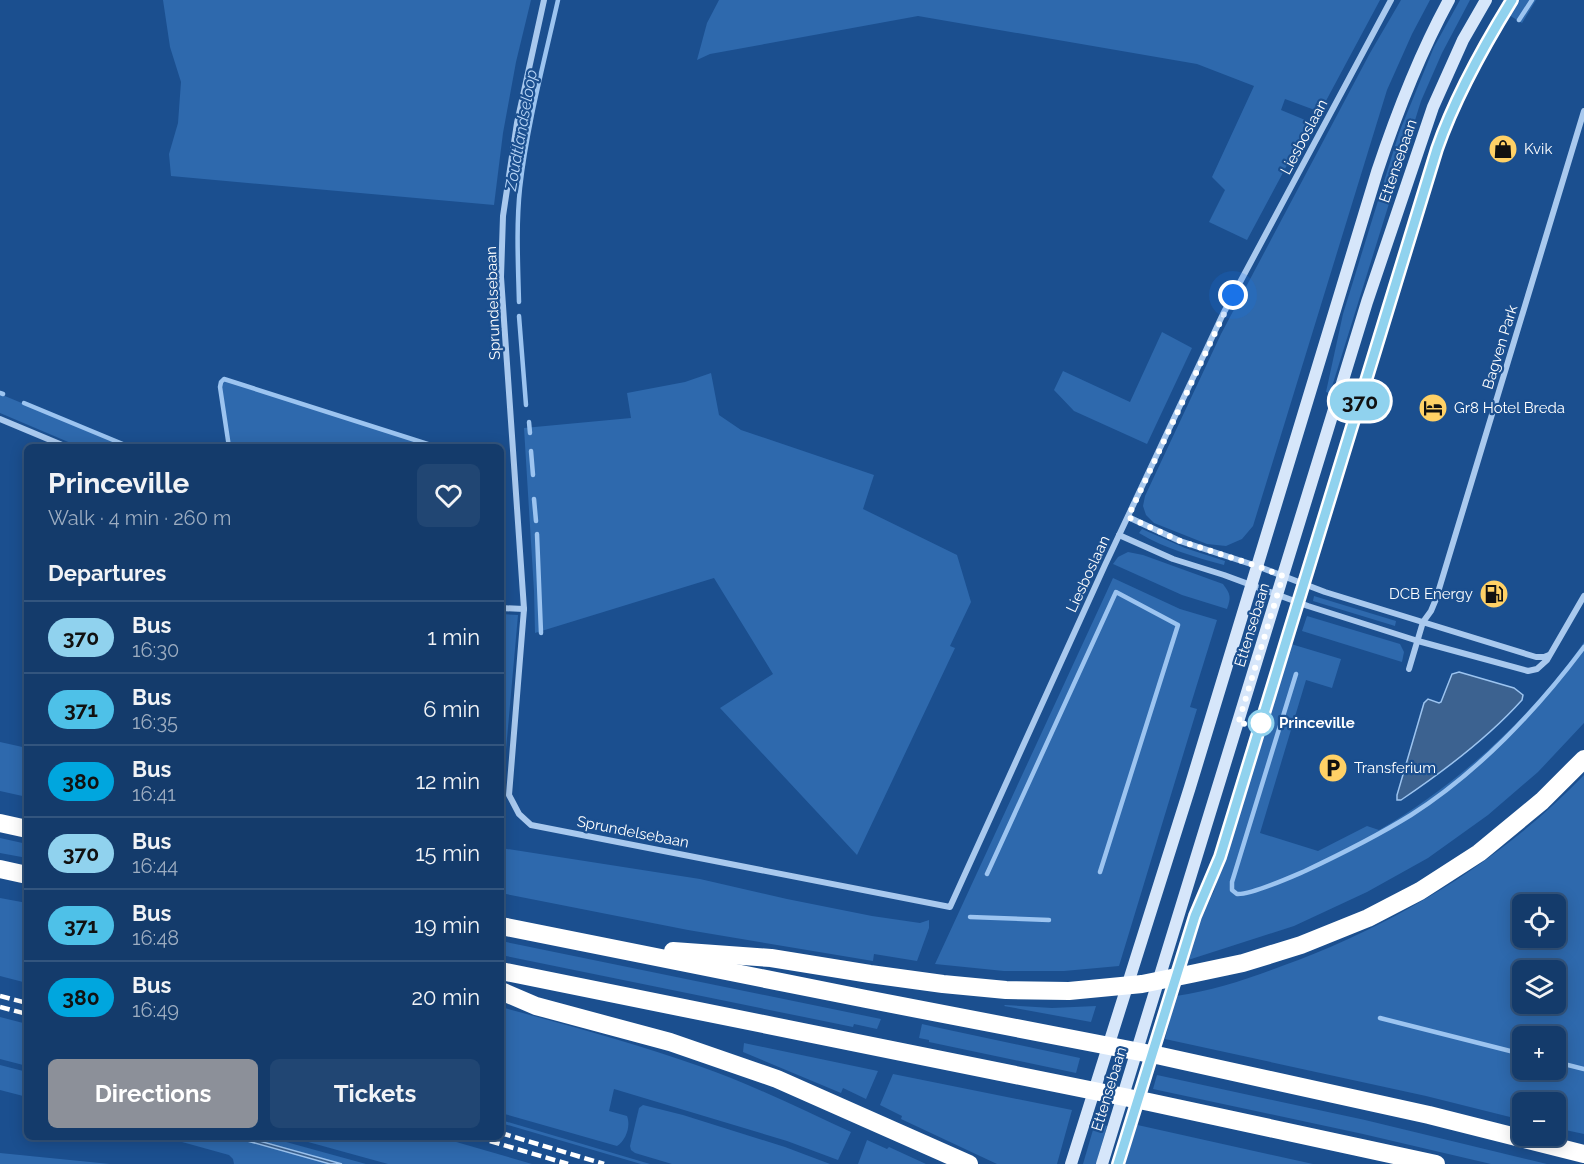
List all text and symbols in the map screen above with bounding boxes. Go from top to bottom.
water label: Zoudtlandseloop [501,68,541,193]
street label: Liesboslaan [1277,96,1331,178]
street label: Ettensebaan [1375,117,1421,205]
shop icon: Kvik [1487,133,1519,165]
place label: Kvik [1524,140,1552,158]
street label: Sprundelsebaan [482,246,504,360]
your location [1218,280,1248,310]
street label: Bagven Park [1479,303,1521,391]
line badge: 370 [1326,382,1394,420]
text: 370 [1342,389,1378,414]
hotel icon: Gr8 Hotel Breda [1417,392,1449,424]
place label: Gr8 Hotel Breda [1454,399,1565,417]
button: heart [417,464,480,527]
text: Princeville [48,467,189,500]
text: Walk · 4 min · 260 m [48,506,231,530]
street label: Liesboslaan [1062,533,1114,615]
text: Departures [48,560,166,586]
fuel station icon: DCB Energy [1478,578,1510,610]
street label: Ettensebaan [1231,581,1273,669]
place label: DCB Energy [1389,585,1473,603]
text: Bus [132,612,171,638]
text: 1 min [427,624,480,650]
text: 370 [63,625,99,650]
text: 16:30 [132,638,179,662]
text: Bus [132,684,171,710]
text: 6 min [423,696,480,722]
text: 371 [64,697,98,722]
text: 16:35 [132,710,178,734]
marker: Princeville [1248,710,1274,736]
place label: Princeville [1279,714,1355,732]
parking icon: Transferium [1317,752,1349,784]
text: Bus [132,756,171,782]
place label: Transferium [1354,759,1436,777]
text: 12 min [416,768,480,794]
text: 380 [62,769,100,794]
text: 16:41 [132,782,176,806]
street label: Sprundelsebaan [575,812,691,852]
text: Bus [132,828,171,854]
text: 15 min [415,840,480,866]
text: 370 [63,841,99,866]
text: 16:44 [132,854,178,878]
map controls [1512,894,1566,1146]
button: locate [1512,894,1566,948]
text: Bus [132,900,171,926]
text: 19 min [414,912,480,938]
text: 371 [64,913,98,938]
text: 16:48 [132,926,179,950]
button: layers [1512,960,1566,1014]
text: Bus [132,972,171,998]
text: 20 min [412,984,480,1010]
text: 380 [62,985,100,1010]
text: 16:49 [132,998,179,1022]
button: + [1512,1026,1566,1080]
street label: Ettensebaan [1088,1045,1130,1133]
button: Directions [48,1059,258,1128]
button: Tickets [270,1059,480,1128]
button: − [1512,1092,1566,1146]

